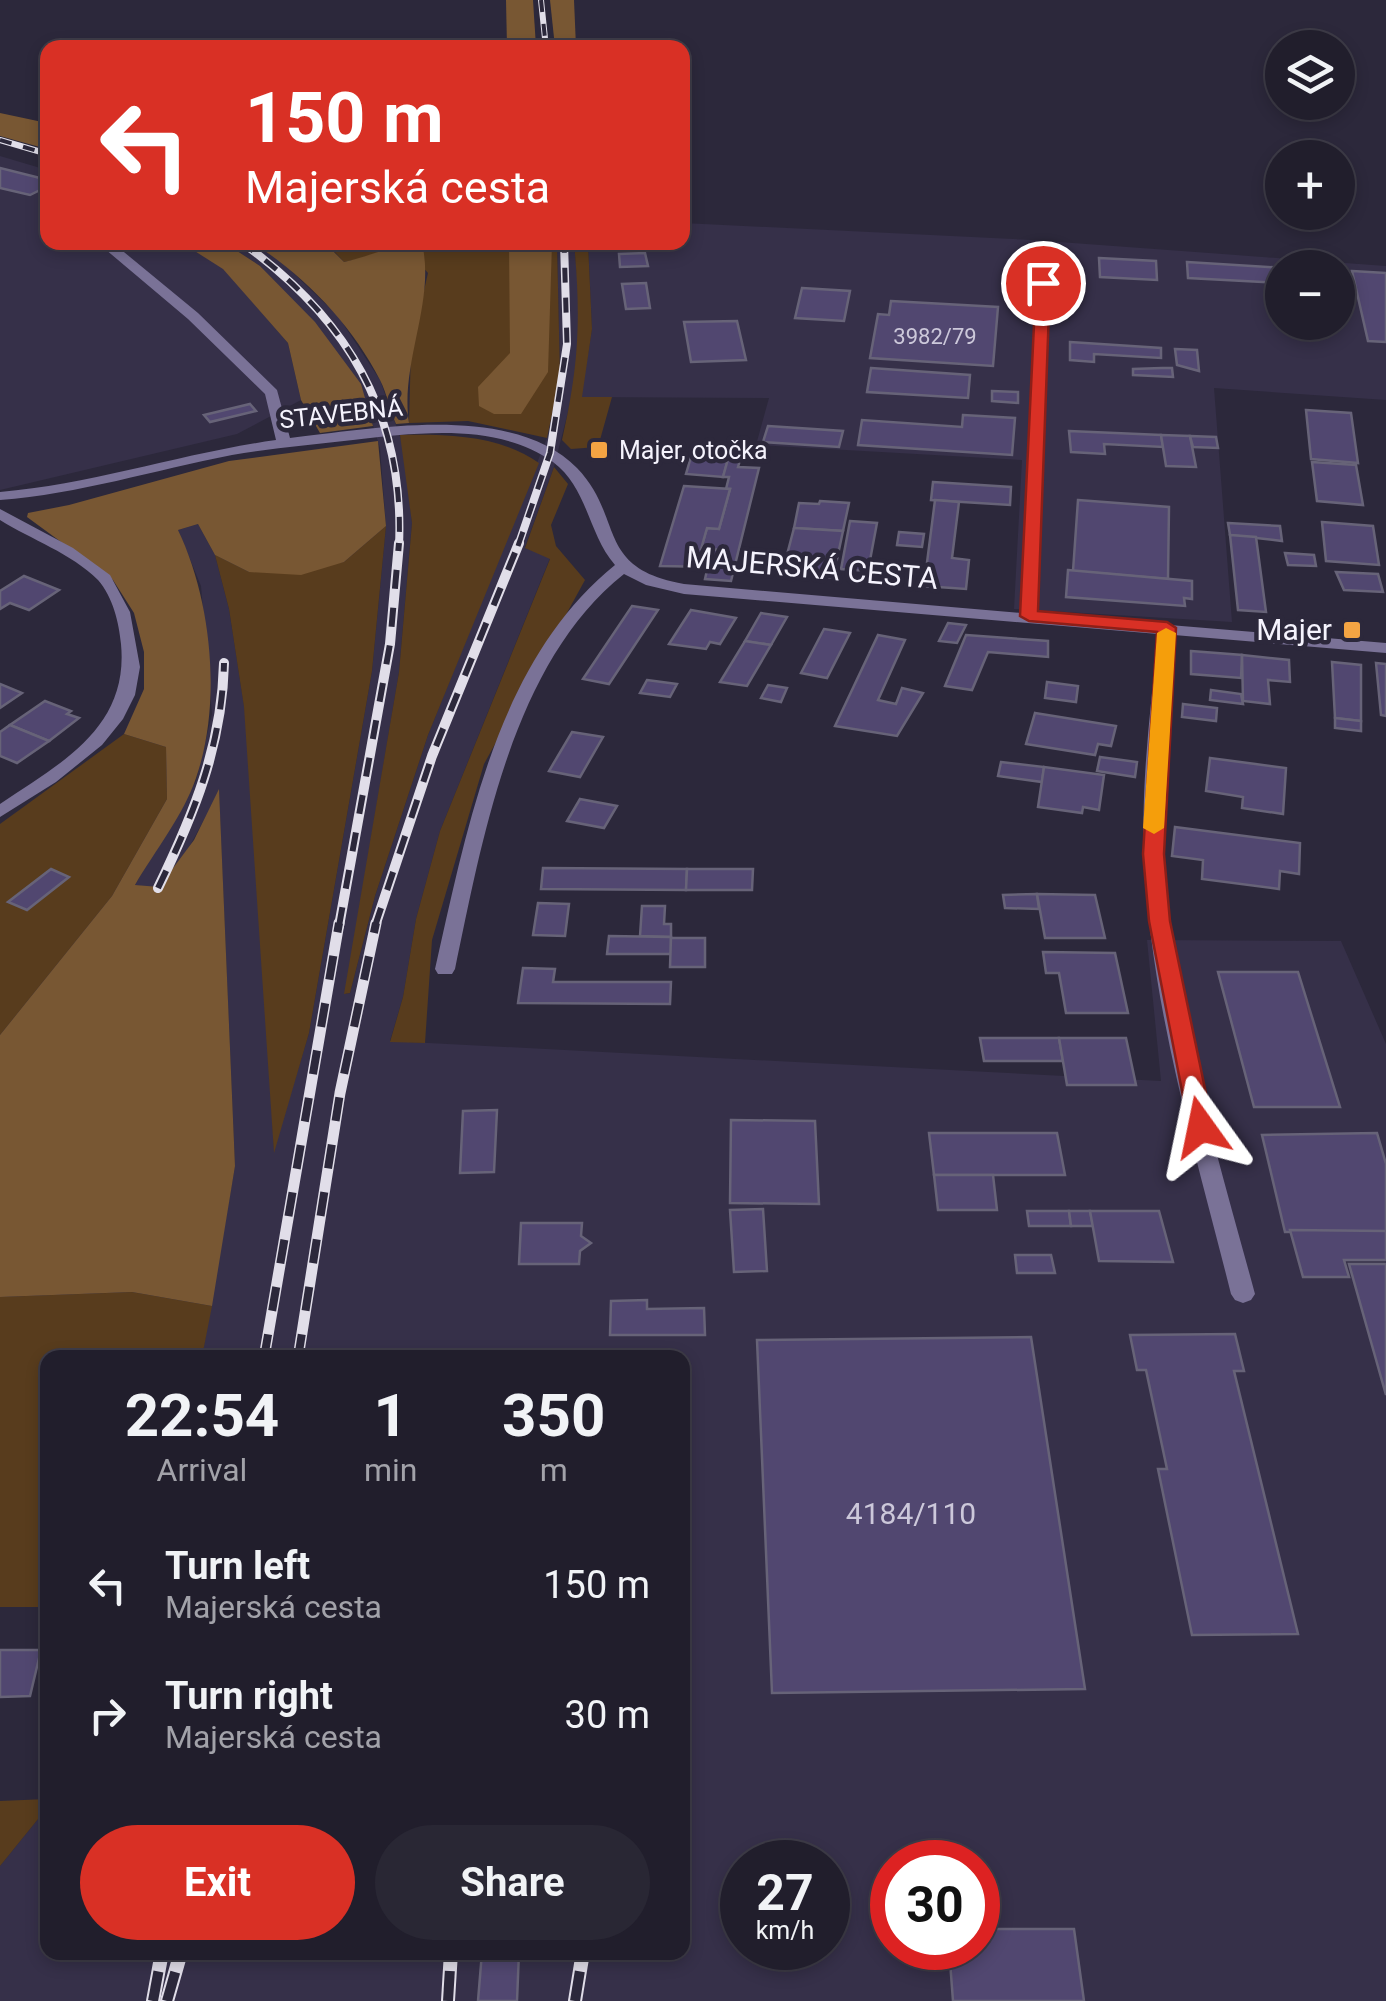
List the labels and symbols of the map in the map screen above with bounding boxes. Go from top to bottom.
pin [1001,241,1086,326]
house number: 3982/79 [893,324,977,349]
street label: STAVEBNÁ [278,392,404,434]
place label: Majer, otočka [619,436,768,465]
marker: Majer, otočka [588,439,610,461]
street label: MAJERSKÁ CESTA [685,539,940,596]
place label: Majer [1256,612,1332,647]
marker: Majer [1341,619,1363,641]
position arrow [1149,1075,1253,1179]
house number: 4184/110 [846,1496,976,1531]
speed limit sign: 30 [870,1840,1000,1970]

